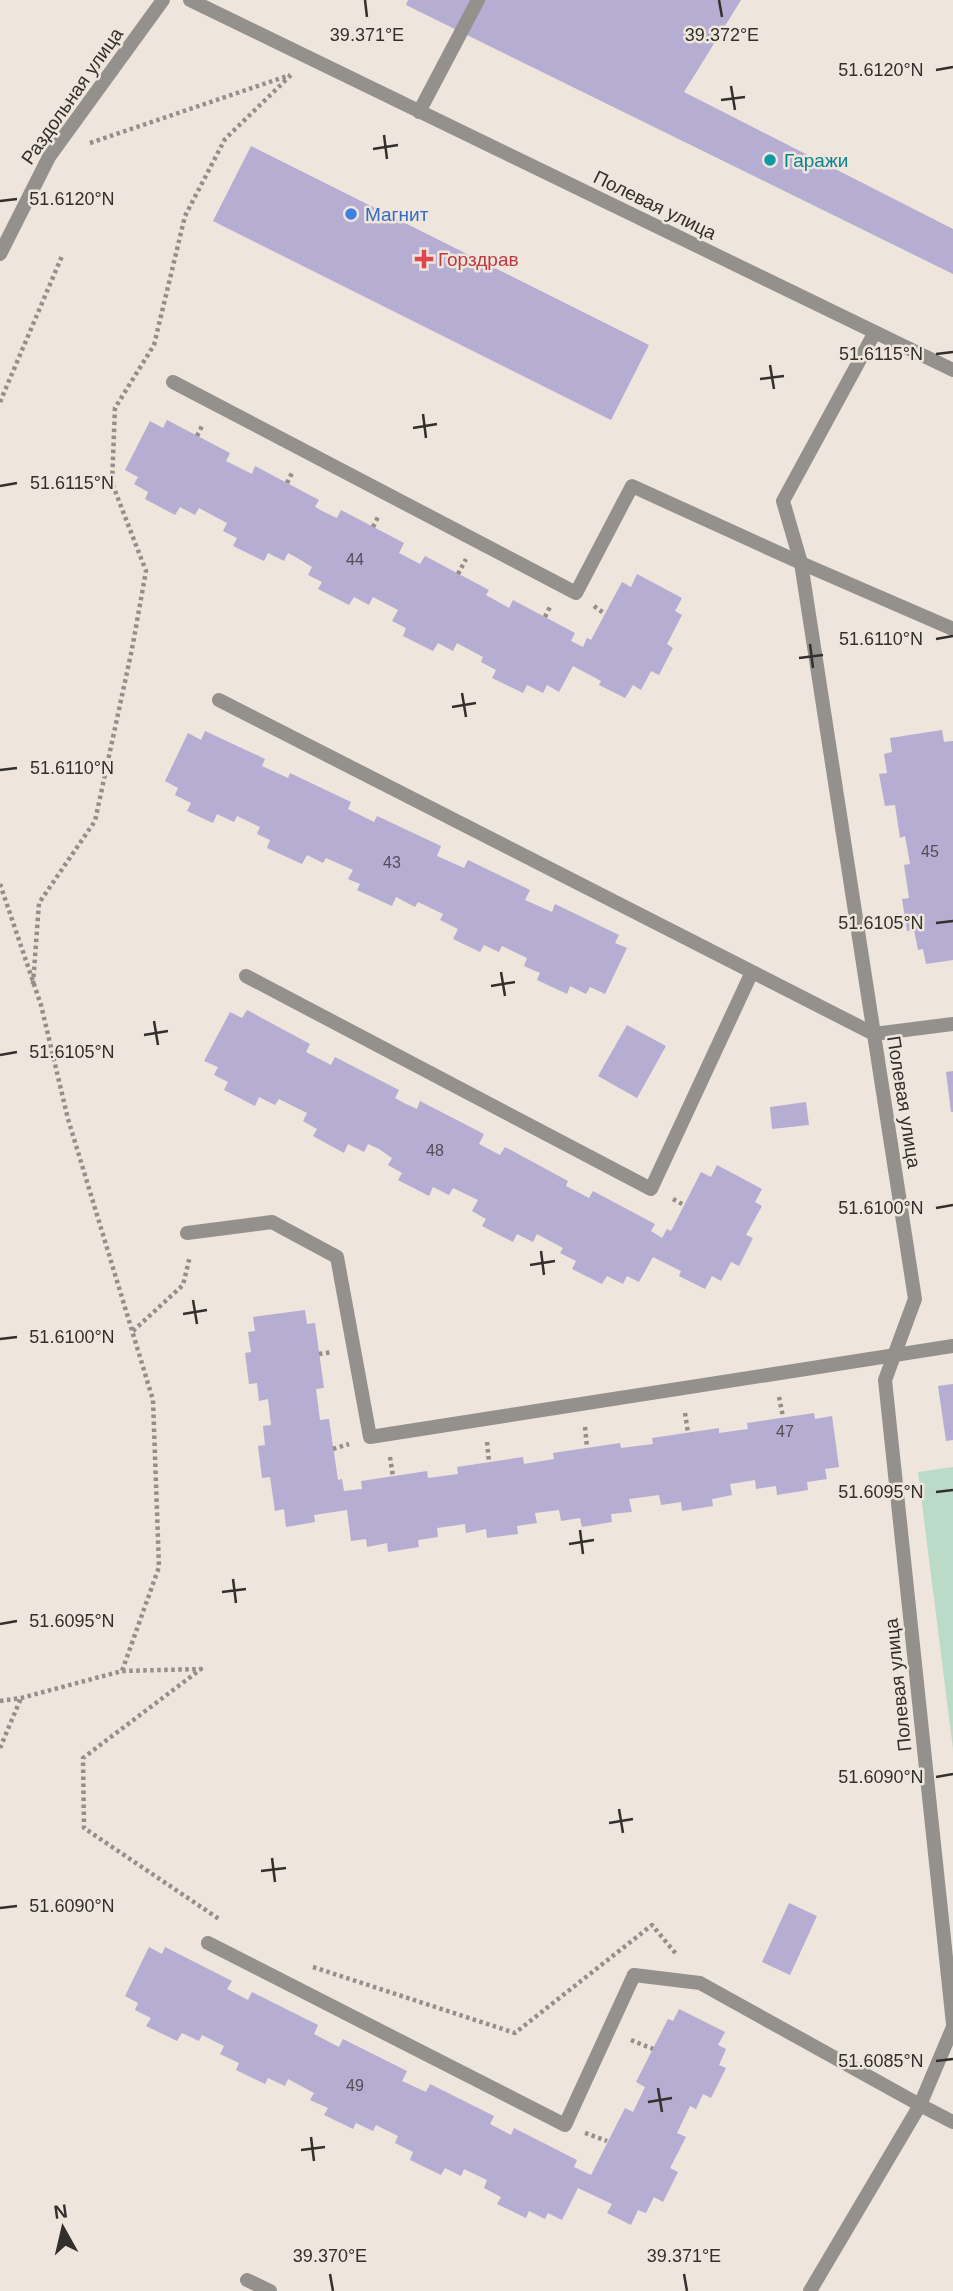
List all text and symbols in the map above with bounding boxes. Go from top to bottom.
street label: Раздольная улица [17,23,127,168]
text: 39.371°E [330,25,404,45]
text: 39.372°E [685,25,759,45]
text: 51.6120°N [838,60,924,80]
place label: Гаражи [784,150,848,171]
marker: Гаражи [762,152,778,168]
street label: Полевая улица [590,166,720,244]
text: 51.6120°N [29,189,115,209]
place label: Магнит [365,204,429,225]
marker: Магнит [343,206,359,222]
place label: Горздрав [438,249,519,270]
marker: Горздрав [416,251,432,267]
text: 51.6115°N [839,344,923,364]
text: 51.6115°N [30,473,114,493]
house number: 44 [346,551,364,568]
text: 51.6110°N [839,629,923,649]
text: 51.6110°N [30,758,114,778]
house number: 45 [921,843,939,860]
house number: 43 [383,854,401,871]
text: 51.6105°N [838,913,924,933]
street label: Полевая улица [883,1034,925,1170]
text: 51.6105°N [29,1042,115,1062]
house number: 48 [426,1142,444,1159]
text: 51.6100°N [838,1198,924,1218]
text: 51.6100°N [29,1327,115,1347]
house number: 47 [776,1423,794,1440]
text: 51.6095°N [838,1482,924,1502]
text: 51.6095°N [29,1611,115,1631]
street label: Полевая улица [881,1617,915,1753]
text: 51.6090°N [838,1767,924,1787]
text: 51.6090°N [29,1896,115,1916]
text: 51.6085°N [838,2051,924,2071]
house number: 49 [346,2077,364,2094]
north arrow [28,2193,98,2263]
text: N [52,2200,69,2223]
text: 39.370°E [293,2246,367,2266]
text: 39.371°E [647,2246,721,2266]

